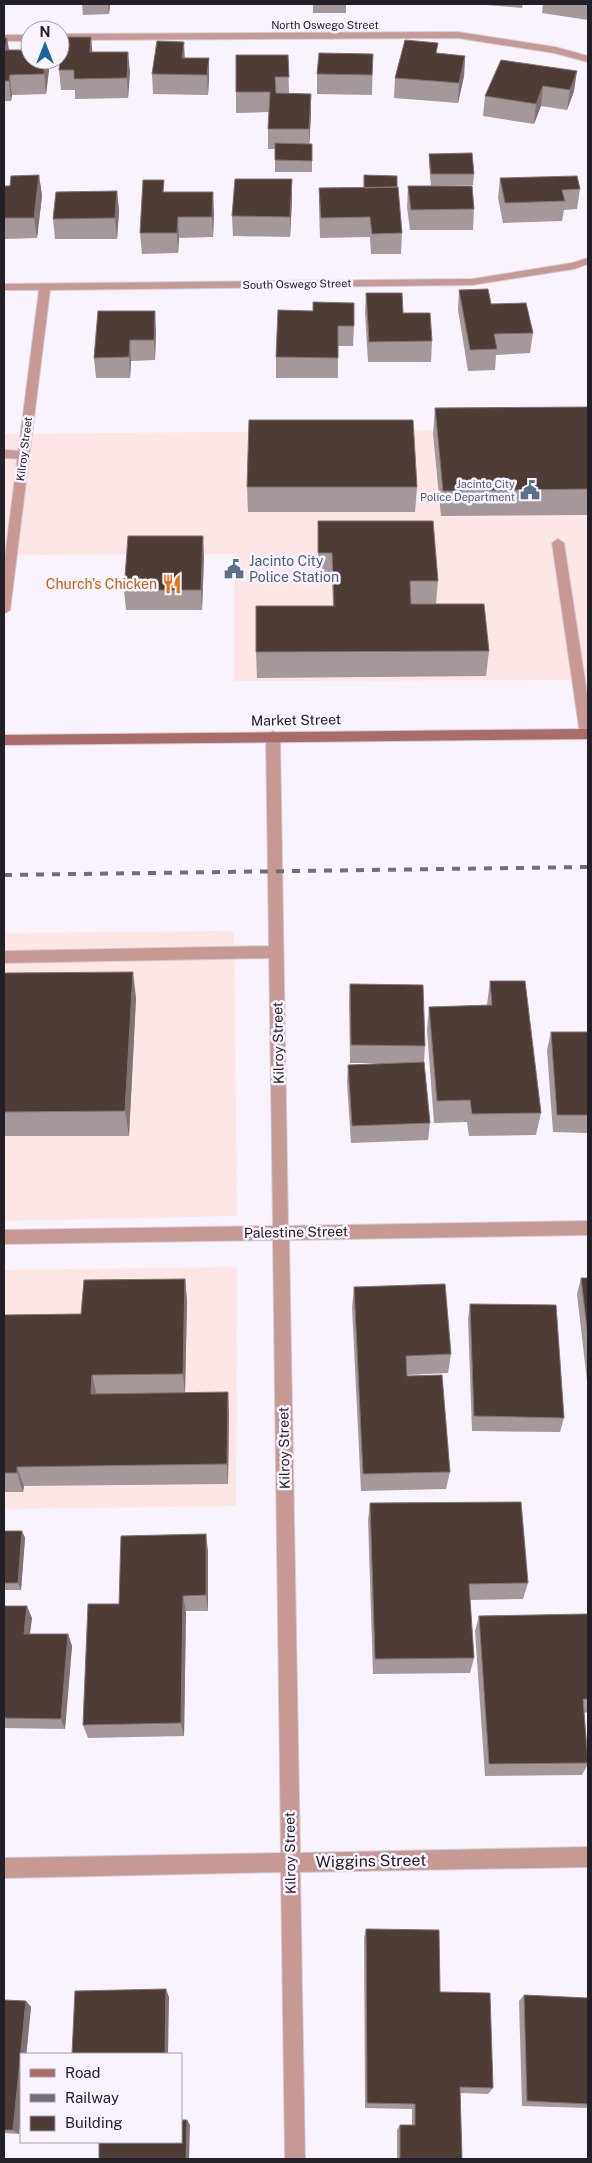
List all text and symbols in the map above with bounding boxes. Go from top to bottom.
street label: North Oswego Street [271,19,379,31]
north arrow [20,20,70,70]
text: N [40,24,50,40]
street label: South Oswego Street [242,277,352,291]
street label: Kilroy Street [14,416,34,482]
place label: Jacinto City Police Department [420,478,515,503]
public building icon: Jacinto City Police Department [519,479,541,501]
place label: Jacinto City Police Station [249,553,339,585]
public building icon: Jacinto City Police Station [223,558,245,580]
restaurant icon: Church's Chicken [161,573,183,595]
place label: Church's Chicken [46,576,157,592]
street label: Market Street [251,711,341,729]
street label: Kilroy Street [269,1002,287,1084]
street label: Palestine Street [244,1223,348,1241]
street label: Kilroy Street [275,1407,293,1489]
street label: Kilroy Street [281,1812,299,1894]
street label: Wiggins Street [315,1851,427,1871]
legend [20,2053,182,2143]
text: Road [65,2064,101,2081]
text: Railway [65,2089,119,2106]
text: Building [65,2114,123,2131]

